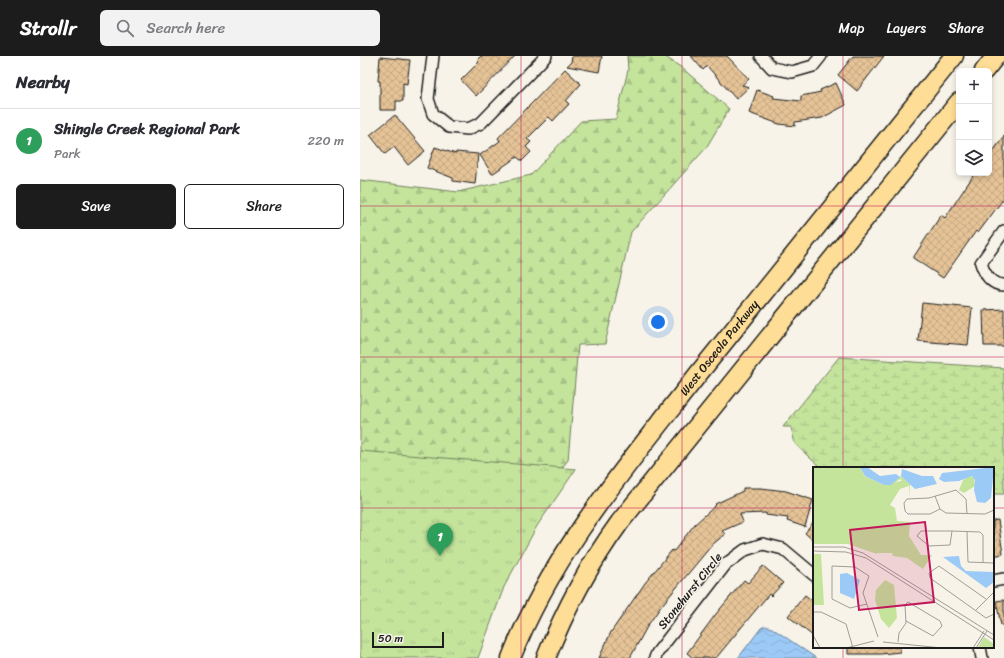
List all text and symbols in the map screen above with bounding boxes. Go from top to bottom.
search box [100,10,380,46]
text: Strollr [20,12,76,45]
text: Search here [146,15,225,41]
text: Map [839,16,864,41]
text: Layers [886,16,926,41]
text: Share [948,16,984,41]
icon: search [114,17,136,39]
text: Nearby [16,67,70,97]
map controls [956,68,992,176]
button: + [956,68,992,104]
button: − [956,104,992,140]
text: Shingle Creek Regional Park [54,116,240,142]
text: 1 [26,129,32,152]
text: 220 m [307,129,344,152]
button: layers [956,140,992,176]
text: Park [54,142,81,165]
button: Save [16,184,176,229]
button: Share [184,184,344,229]
street label: West Osceola Parkway [674,294,765,401]
your location [648,312,668,332]
inset map [813,467,994,648]
pin: 1 [427,523,453,556]
street label: Stonehurst Circle [652,548,728,634]
text: 50 m [378,629,403,648]
scale bar [372,630,444,649]

